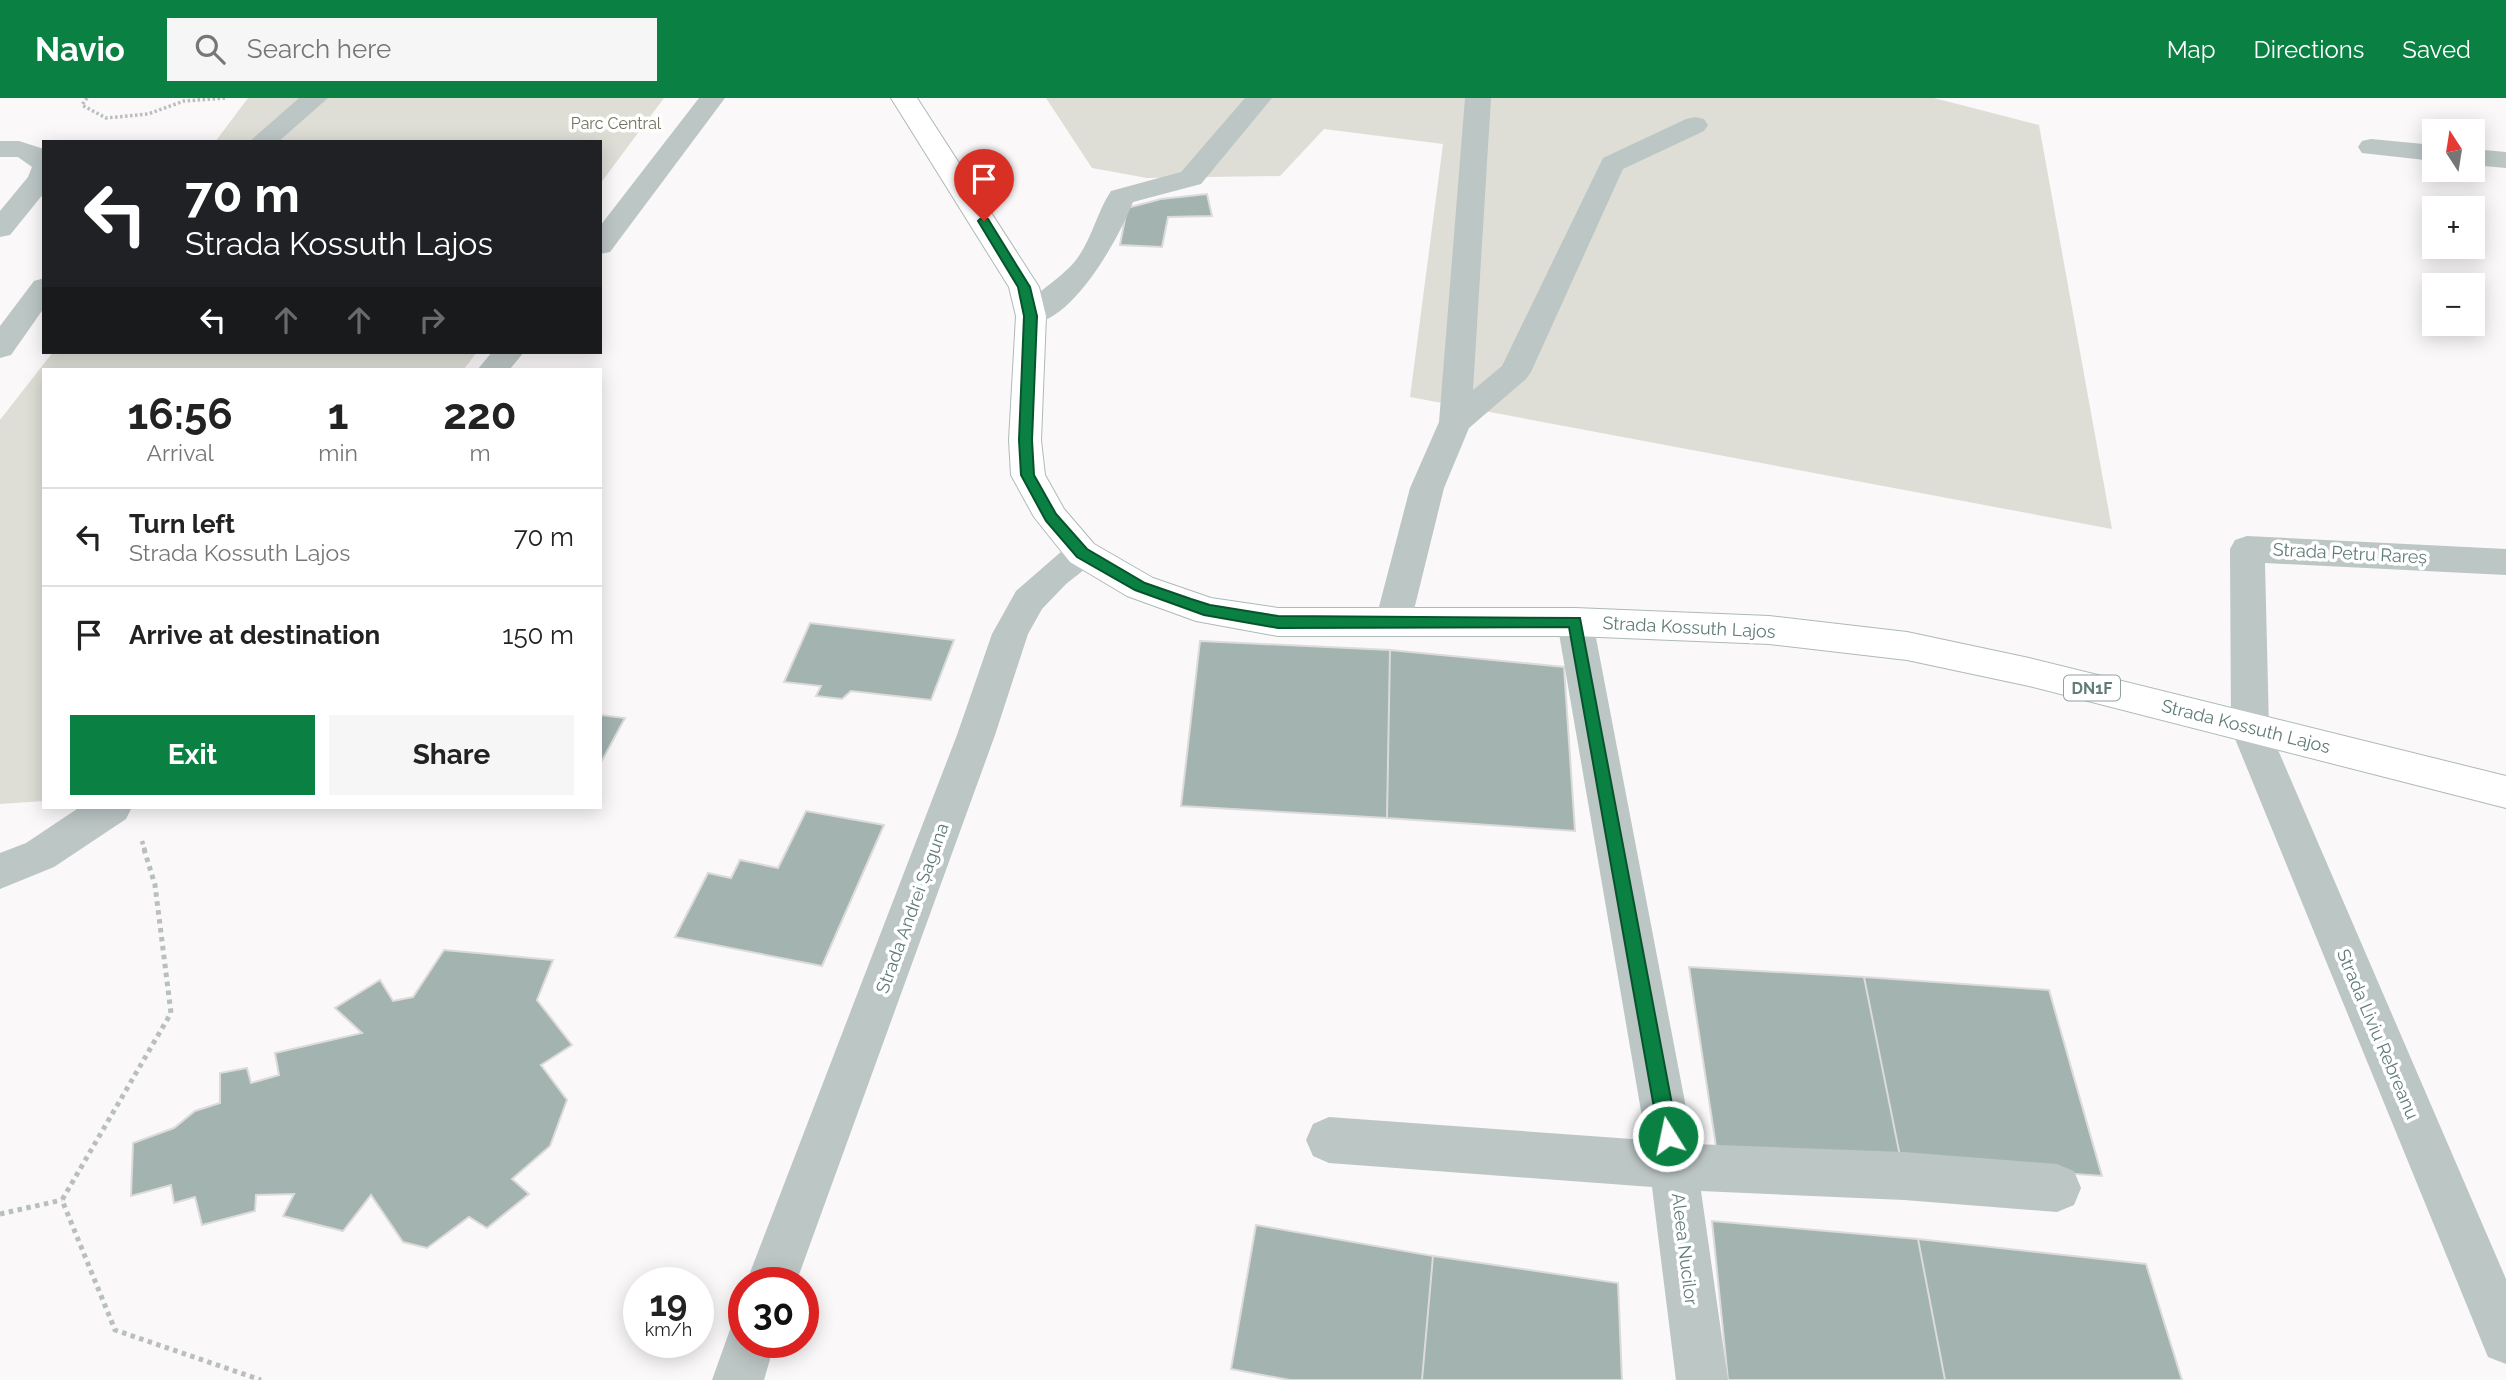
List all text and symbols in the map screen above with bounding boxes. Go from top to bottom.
search box [167,18,657,81]
text: Navio [35,30,125,69]
icon: search [191,30,229,68]
text: Search here [247,34,391,64]
text: Map [2167,35,2216,64]
text: Directions [2254,35,2364,64]
text: Saved [2402,35,2471,64]
park label: Parc Central [571,114,662,133]
north arrow [2422,119,2485,182]
map controls [2422,119,2485,336]
pin [954,149,1014,221]
icon: arrive [965,160,1003,198]
text: 70 m [185,166,300,223]
icon: left [70,168,161,259]
button: + [2422,196,2485,259]
text: Strada Kossuth Lajos [185,225,493,262]
button: − [2422,273,2485,336]
icon: left [194,301,232,339]
icon: ahead [267,301,305,339]
icon: ahead [340,301,378,339]
icon: right [413,301,451,339]
text: 16:56 [127,390,233,439]
text: 1 [328,390,348,439]
text: 220 [443,390,517,439]
text: Arrival [146,439,214,466]
text: min [318,439,358,466]
text: m [469,439,491,466]
text: Turn left [129,509,235,539]
icon: left [70,518,108,556]
text: 70 m [514,522,574,552]
street label: Strada Petru Rareș [2272,538,2428,568]
text: Strada Kossuth Lajos [129,539,350,566]
street label: Strada Kossuth Lajos [1602,612,1776,642]
icon: arrive [70,616,108,654]
text: Arrive at destination [129,620,380,650]
text: 150 m [502,620,574,650]
road number: DN1F [2064,676,2120,701]
street label: Strada Kossuth Lajos [2159,695,2333,757]
button: Exit [70,715,315,795]
button: Share [329,715,574,795]
street label: Strada Andrei Șaguna [871,820,953,996]
street label: Strada Liviu Rebreanu [2333,946,2423,1122]
position arrow [1631,1099,1705,1173]
street label: Aleea Nucilor [1668,1192,1702,1307]
speed limit sign: 30 [728,1267,819,1358]
text: 19 [650,1283,687,1324]
text: km/h [645,1319,692,1340]

